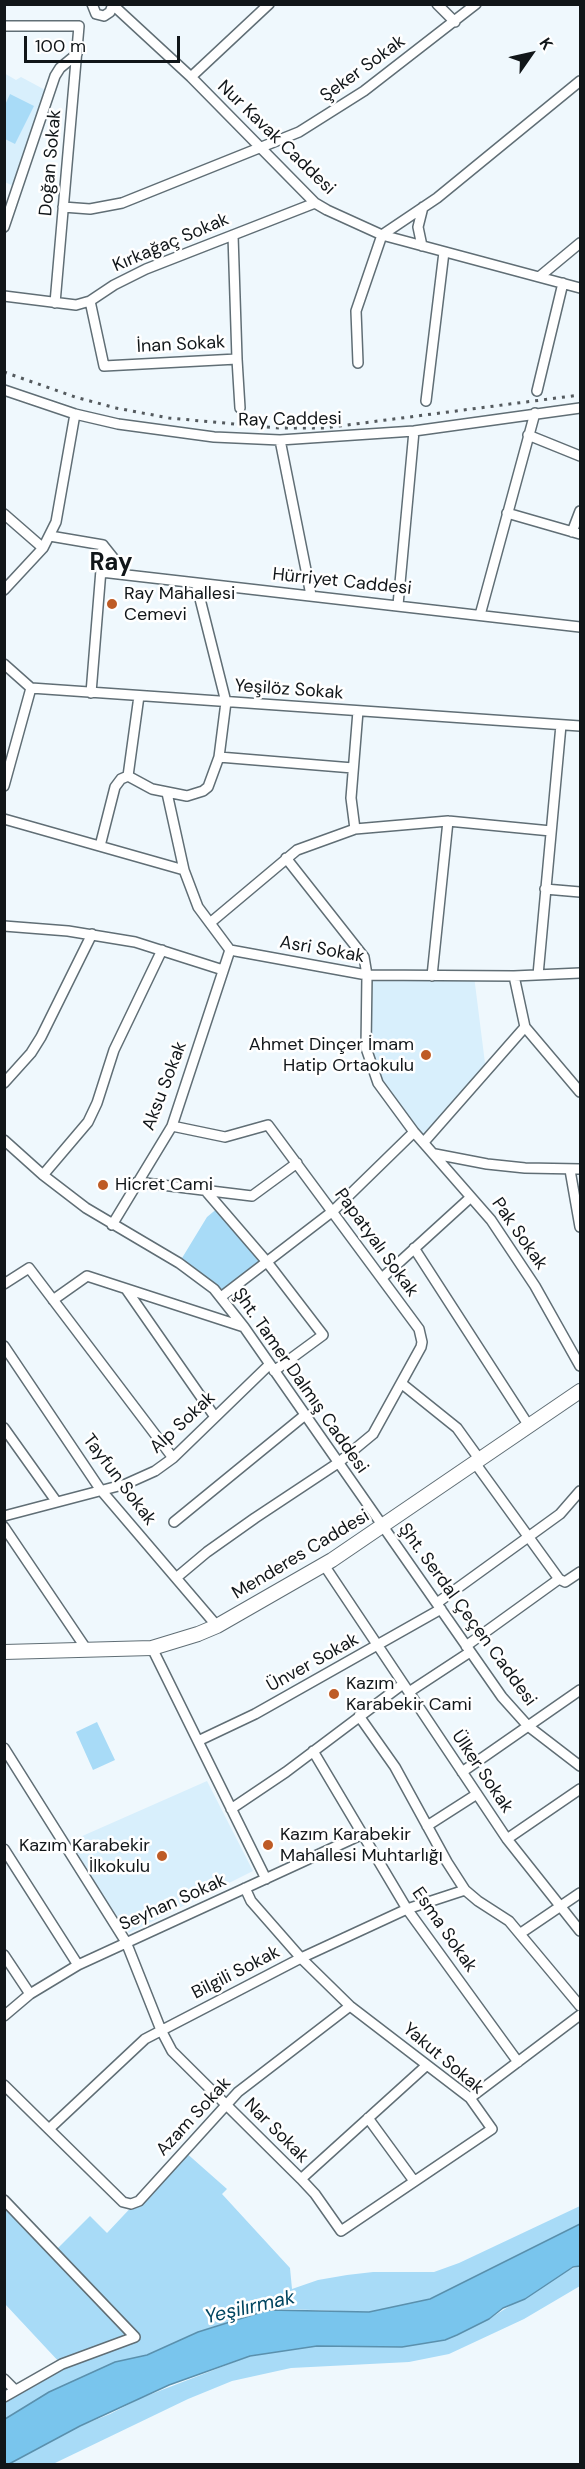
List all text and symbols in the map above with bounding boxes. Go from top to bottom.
scale bar [27,24,183,62]
north arrow [501,24,561,84]
street label: Şeker Sokak [316,31,410,107]
text: K [535,33,558,54]
text: 100 m [35,34,86,58]
street label: Nur Kavak Caddesi [213,76,339,200]
street label: Doğan Sokak [36,109,66,217]
street label: Kırkağaç Sokak [110,209,232,277]
street label: İnan Sokak [136,332,226,358]
street label: Ray Caddesi [238,408,342,432]
district label: Ray [90,550,132,578]
street label: Hürriyet Caddesi [271,564,413,600]
place label: Ray Mahallesi Cemevi [124,583,235,626]
marker: Ray Mahallesi Cemevi [105,597,119,611]
street label: Yeşilöz Sokak [234,675,344,705]
street label: Asri Sokak [278,932,366,968]
place label: Ahmet Dinçer İmam Hatip Ortaokulu [249,1034,414,1076]
street label: Aksu Sokak [138,1038,192,1134]
marker: Ahmet Dinçer İmam Hatip Ortaokulu [419,1048,433,1062]
place label: Hicret Cami [115,1174,213,1196]
marker: Hicret Cami [96,1178,110,1192]
street label: Papatyalı Sokak [329,1185,423,1301]
street label: Pak Sokak [486,1194,552,1274]
street label: Şht. Tamer Dalmış Caddesi [228,1284,372,1478]
street label: Alp Sokak [146,1387,220,1459]
street label: Tayfun Sokak [78,1430,160,1530]
street label: Menderes Caddesi [228,1505,374,1605]
street label: Şht. Serdal Çeçen Caddesi [393,1519,541,1711]
street label: Ünver Sokak [263,1629,363,1697]
place label: Kazım Karabekir Cami [346,1673,472,1716]
marker: Kazım Karabekir Cami [327,1687,341,1701]
street label: Ülker Sokak [447,1727,517,1817]
place label: Kazım Karabekir Mahallesi Muhtarlığı [280,1824,443,1866]
place label: Kazım Karabekir İlkokulu [19,1835,150,1878]
marker: Kazım Karabekir Mahallesi Muhtarlığı [261,1838,275,1852]
marker: Kazım Karabekir İlkokulu [155,1849,169,1863]
street label: Seyhan Sokak [116,1870,230,1936]
street label: Esma Sokak [407,1883,481,1977]
street label: Bilgili Sokak [188,1942,284,2004]
street label: Yakut Sokak [398,2019,488,2099]
street label: Azam Sokak [152,2073,236,2161]
street label: Nar Sokak [239,2094,313,2168]
water label: Yeşilırmak [203,2286,297,2330]

